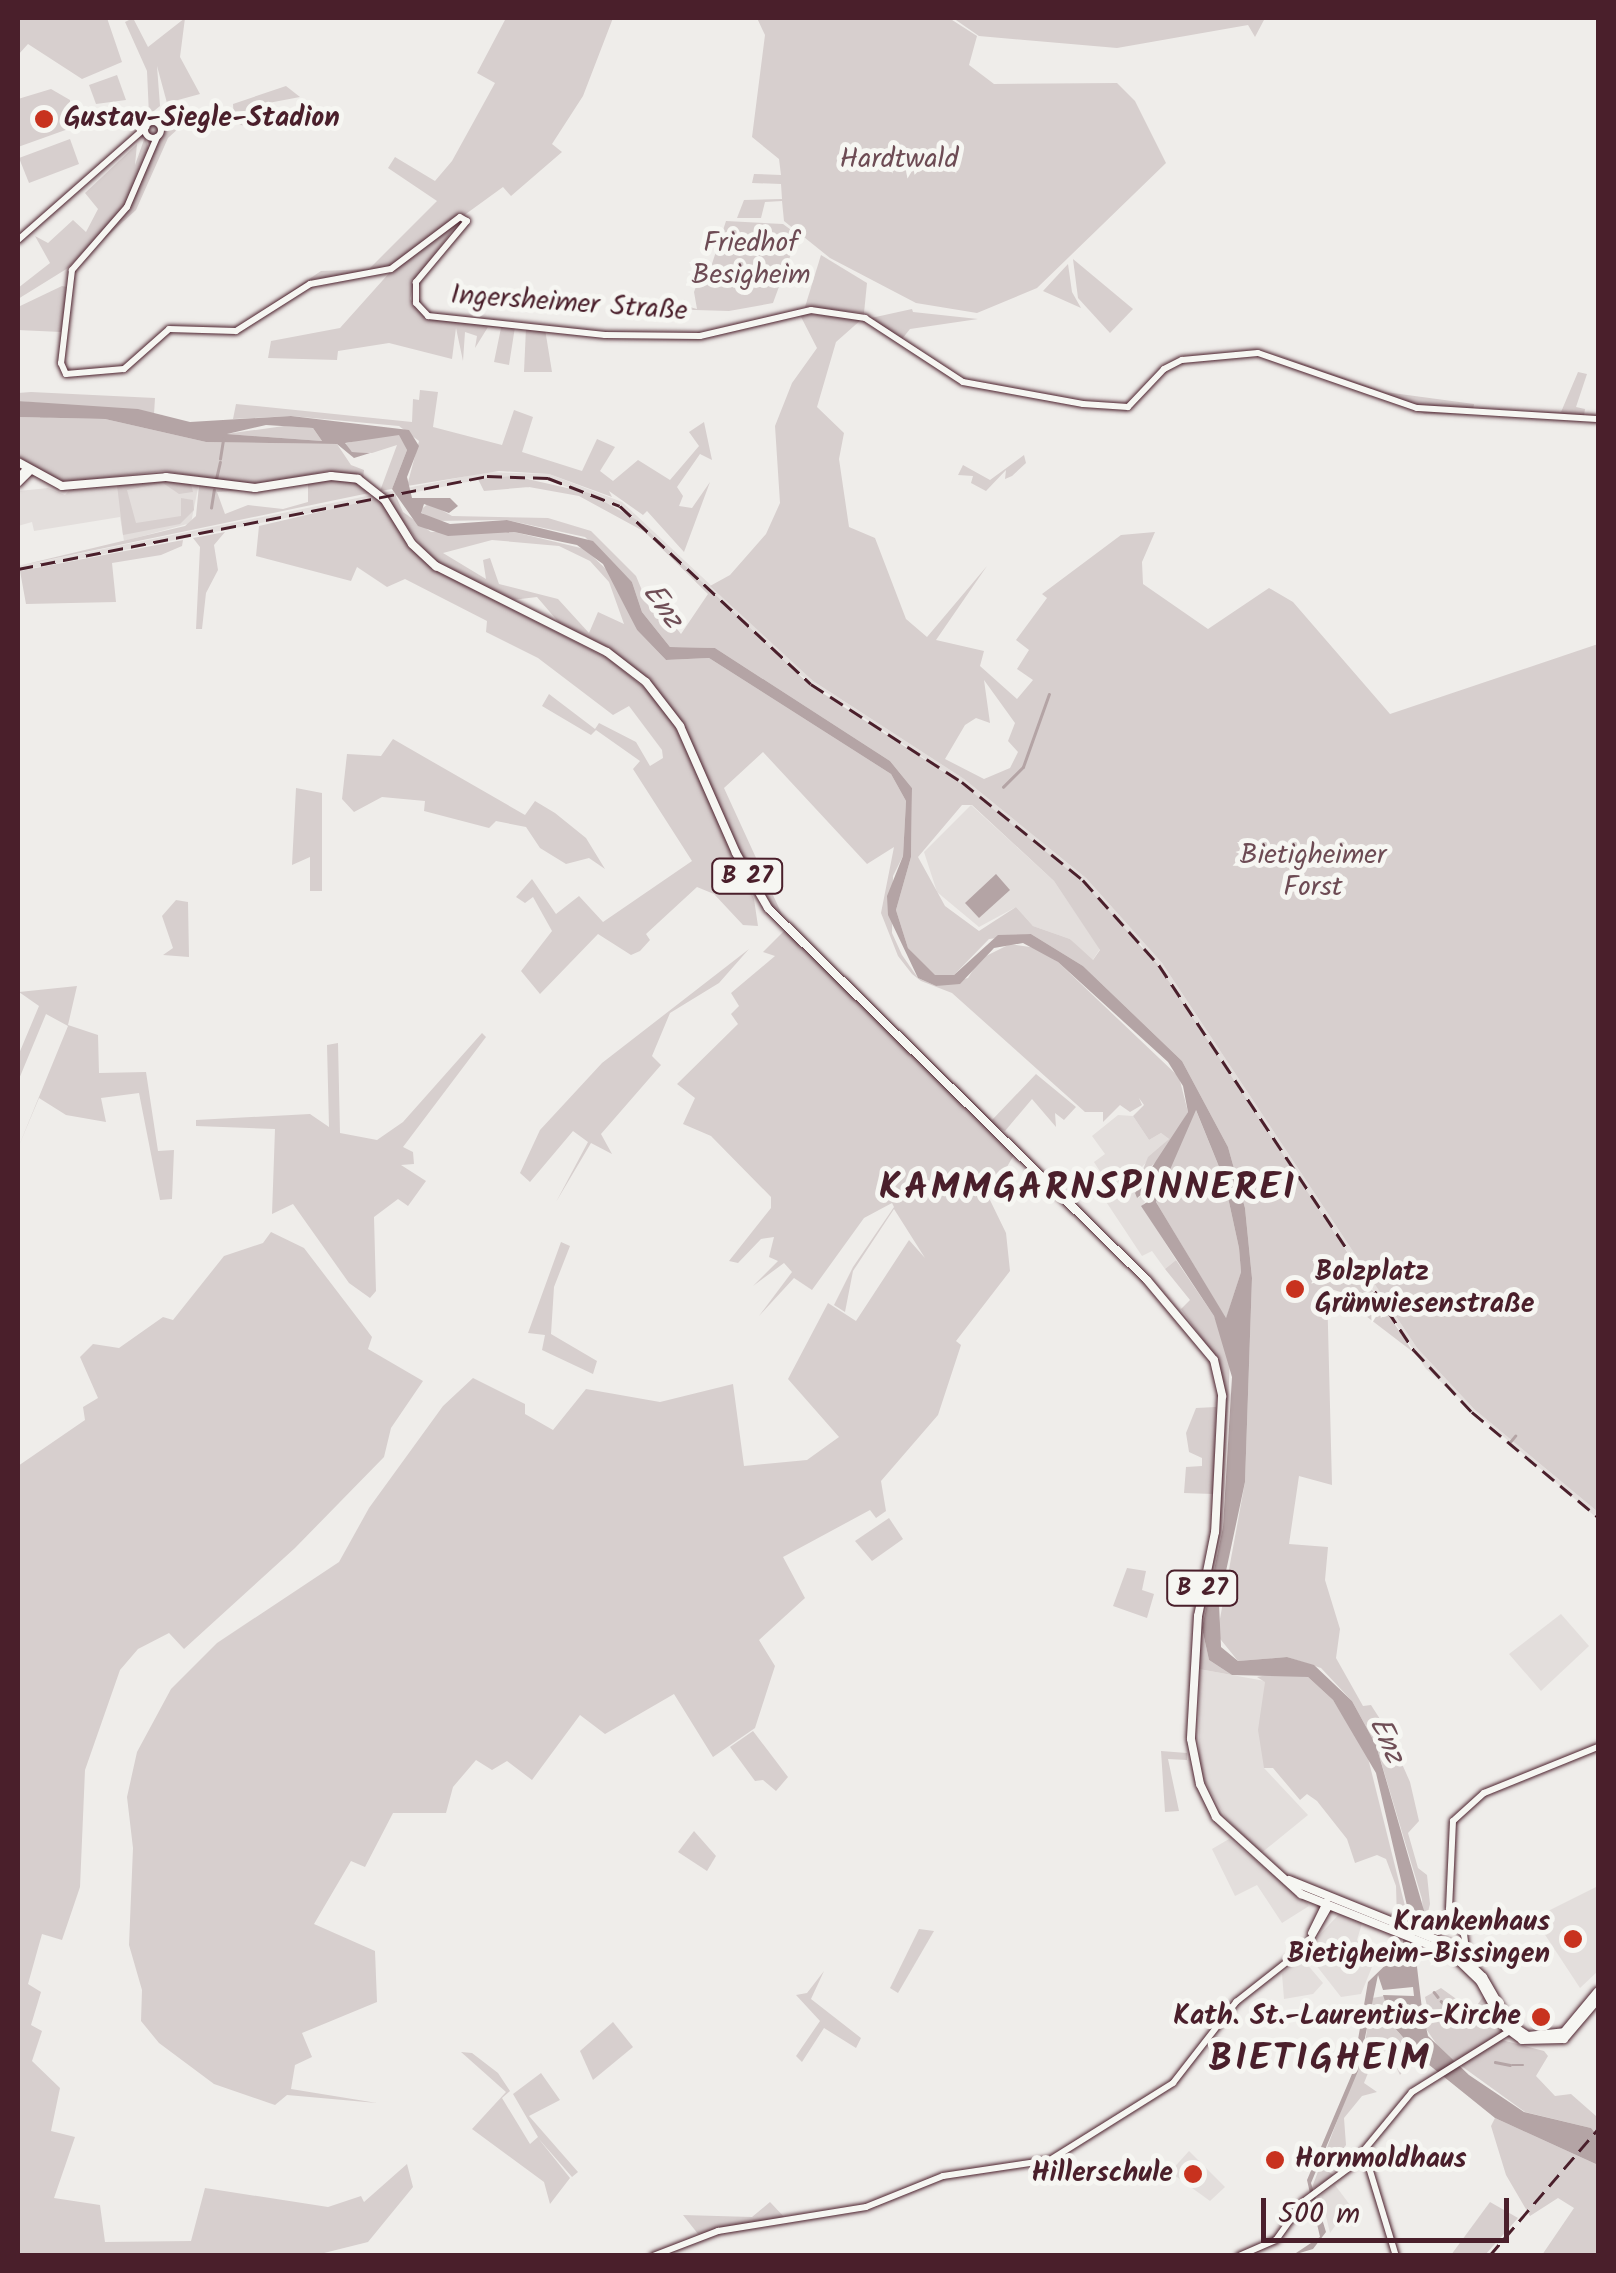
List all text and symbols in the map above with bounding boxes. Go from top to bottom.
place label: Gustav-Siegle-Stadion [64,102,340,136]
marker: Gustav-Siegle-Stadion [33,108,55,130]
park label: Hardtwald [840,143,958,177]
park label: Friedhof Besigheim [692,227,810,293]
street label: Ingersheimer Straße [449,279,689,329]
water label: Enz [634,577,690,635]
park label: Bietigheimer Forst [1240,839,1386,905]
road number: B 27 [710,856,784,896]
district label: KAMMGARNSPINNEREI [879,1167,1297,1213]
place label: Bolzplatz Grünwiesenstraße [1315,1256,1534,1322]
marker: Bolzplatz Grünwiesenstraße [1284,1278,1306,1300]
road number: B 27 [1164,1568,1240,1608]
water label: Enz [1360,1711,1412,1769]
place label: Krankenhaus Bietigheim-Bissingen [1287,1906,1550,1972]
marker: Krankenhaus Bietigheim-Bissingen [1560,1926,1586,1952]
place label: Kath. St.-Laurentius-Kirche [1173,2000,1521,2034]
marker: Kath. St.-Laurentius-Kirche [1530,2006,1552,2028]
district label: BIETIGHEIM [1209,2038,1431,2084]
place label: Hornmoldhaus [1295,2143,1467,2177]
marker: Hornmoldhaus [1264,2149,1286,2171]
place label: Hillerschule [1032,2157,1173,2191]
marker: Hillerschule [1182,2163,1204,2185]
scale bar [1266,2178,1514,2240]
text: 500 m [1278,2191,1360,2239]

